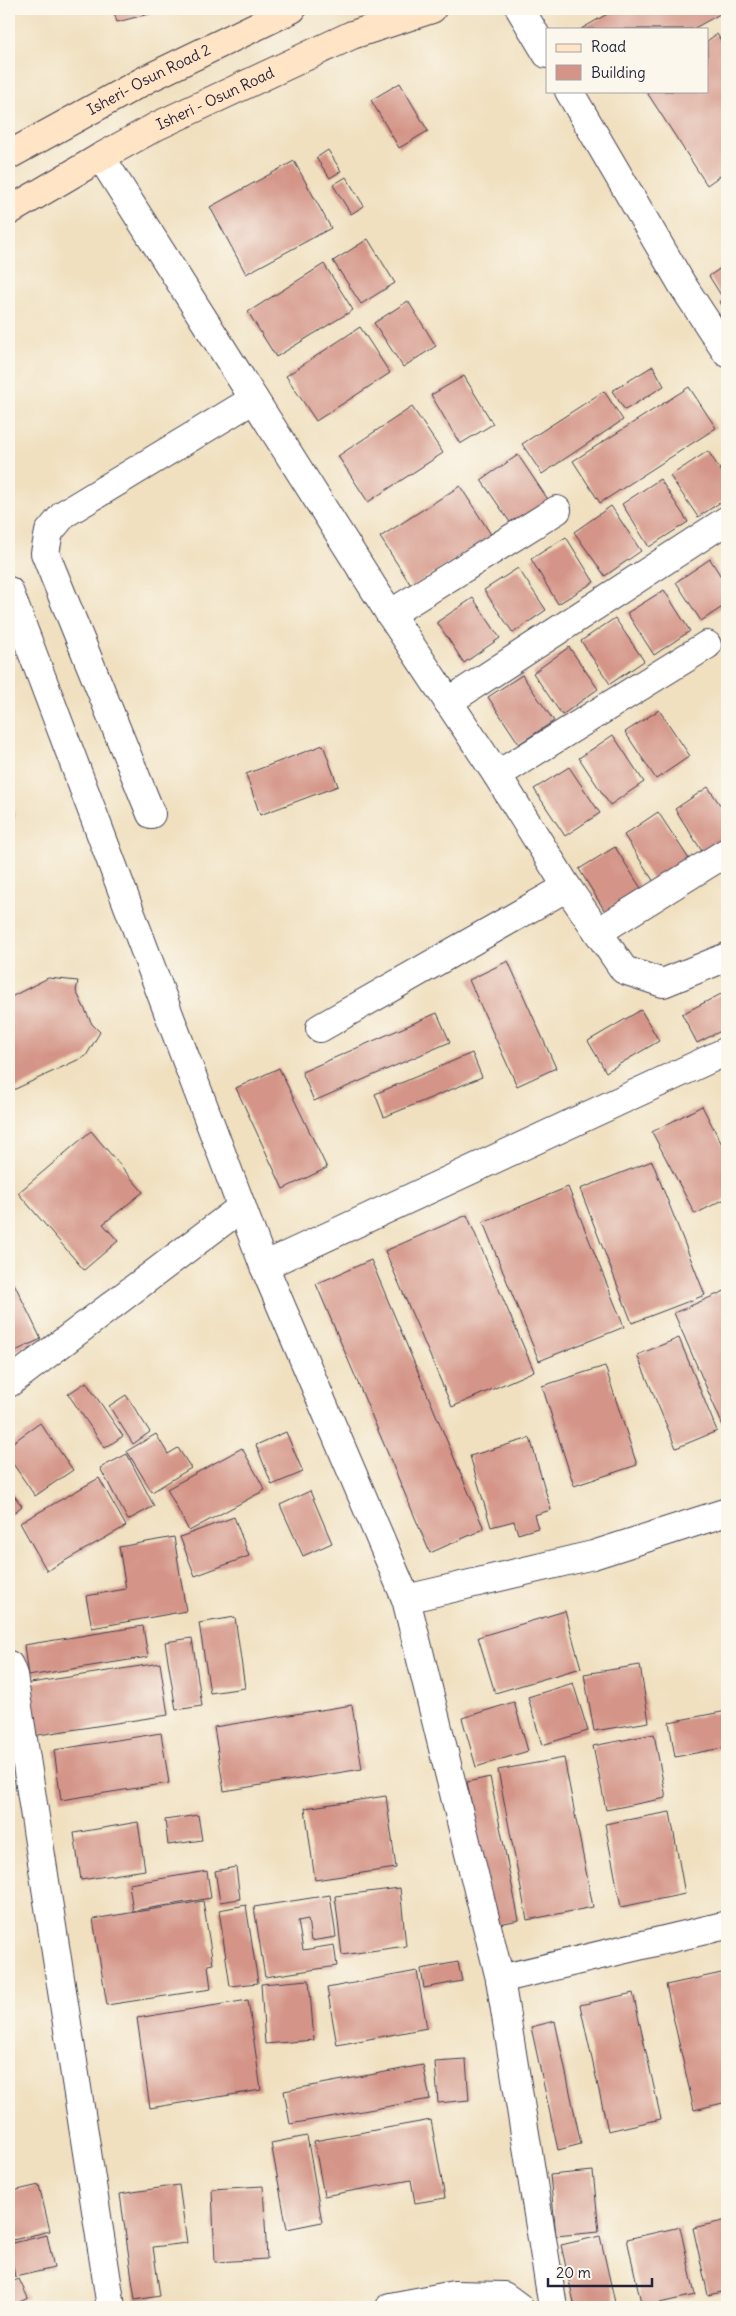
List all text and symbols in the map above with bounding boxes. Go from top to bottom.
legend [546,28,708,92]
text: Road [591,37,626,56]
street label: Isheri- Osun Road 2 [84,40,214,119]
street label: Isheri - Osun Road [153,63,277,134]
text: Building [591,63,646,82]
scale bar [548,2256,652,2288]
text: 20 m [556,2263,591,2282]

